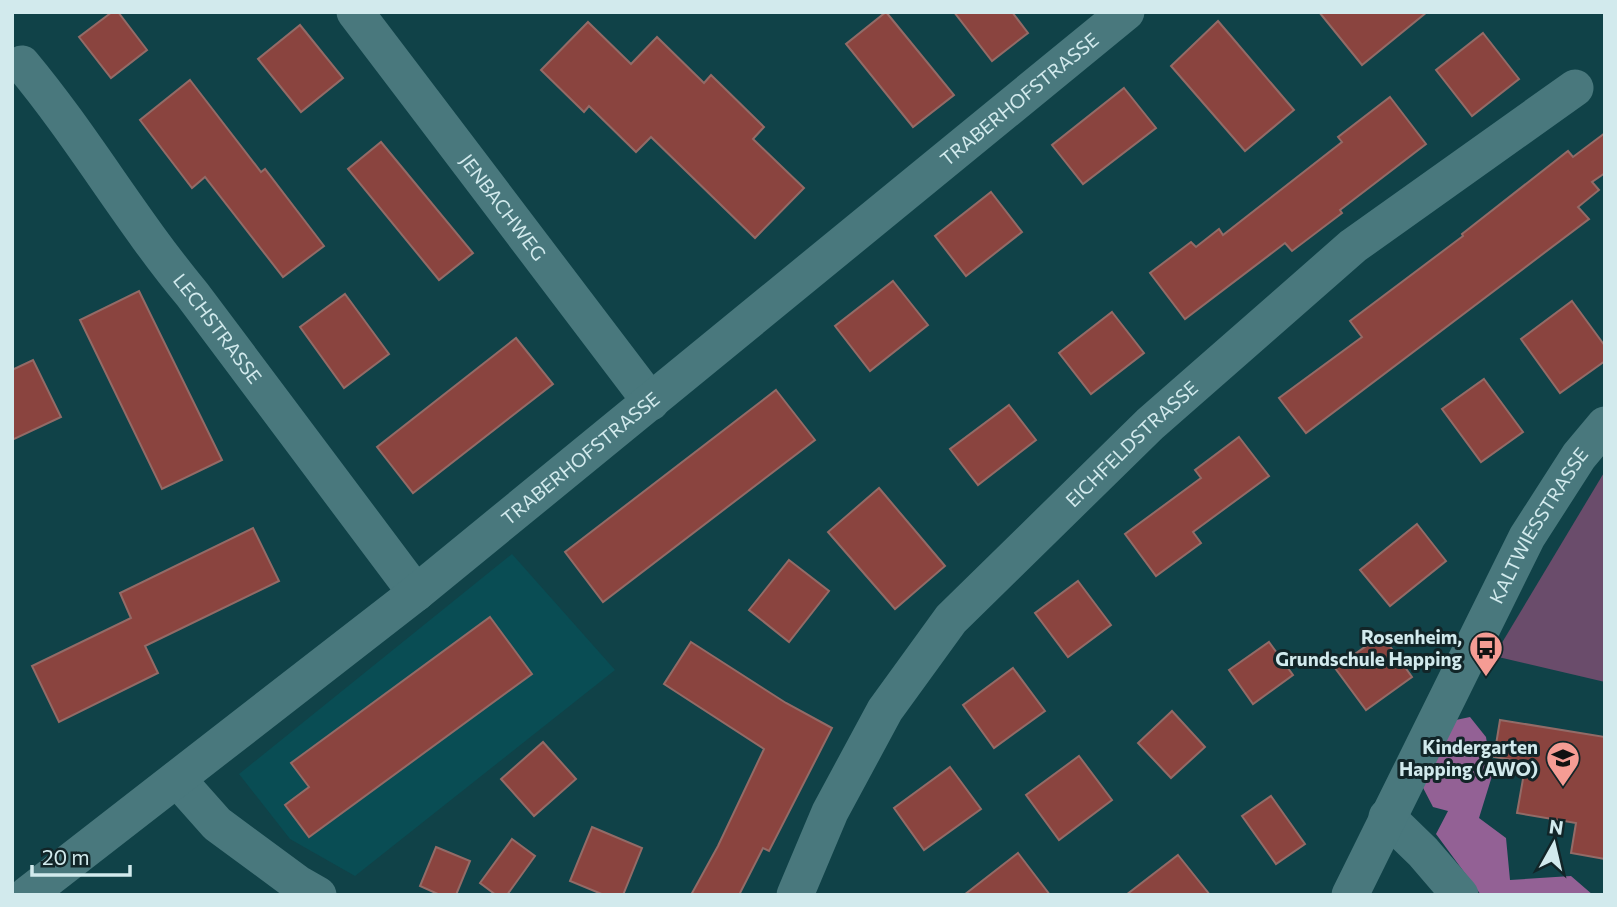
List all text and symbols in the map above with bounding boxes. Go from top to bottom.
street label: TRABERHOFSTRASSE [935,27,1103,170]
street label: JENBACHWEG [456,149,551,265]
street label: LECHSTRASSE [169,269,267,388]
street label: EICHFELDSTRASSE [1060,376,1202,511]
street label: TRABERHOFSTRASSE [496,387,664,529]
street label: KALTWIESSTRASSE [1484,442,1592,607]
place label: Rosenheim, Grundschule Happing [1275,625,1463,670]
bus stop icon: Rosenheim, Grundschule Happing [1467,629,1505,678]
place label: Kindergarten Happing (AWO) [1399,735,1538,780]
school or university icon: Kindergarten Happing (AWO) [1544,739,1582,788]
north arrow [1519,809,1589,879]
text: N [1548,814,1565,839]
scale bar [32,834,130,878]
text: 20 m [42,844,90,869]

